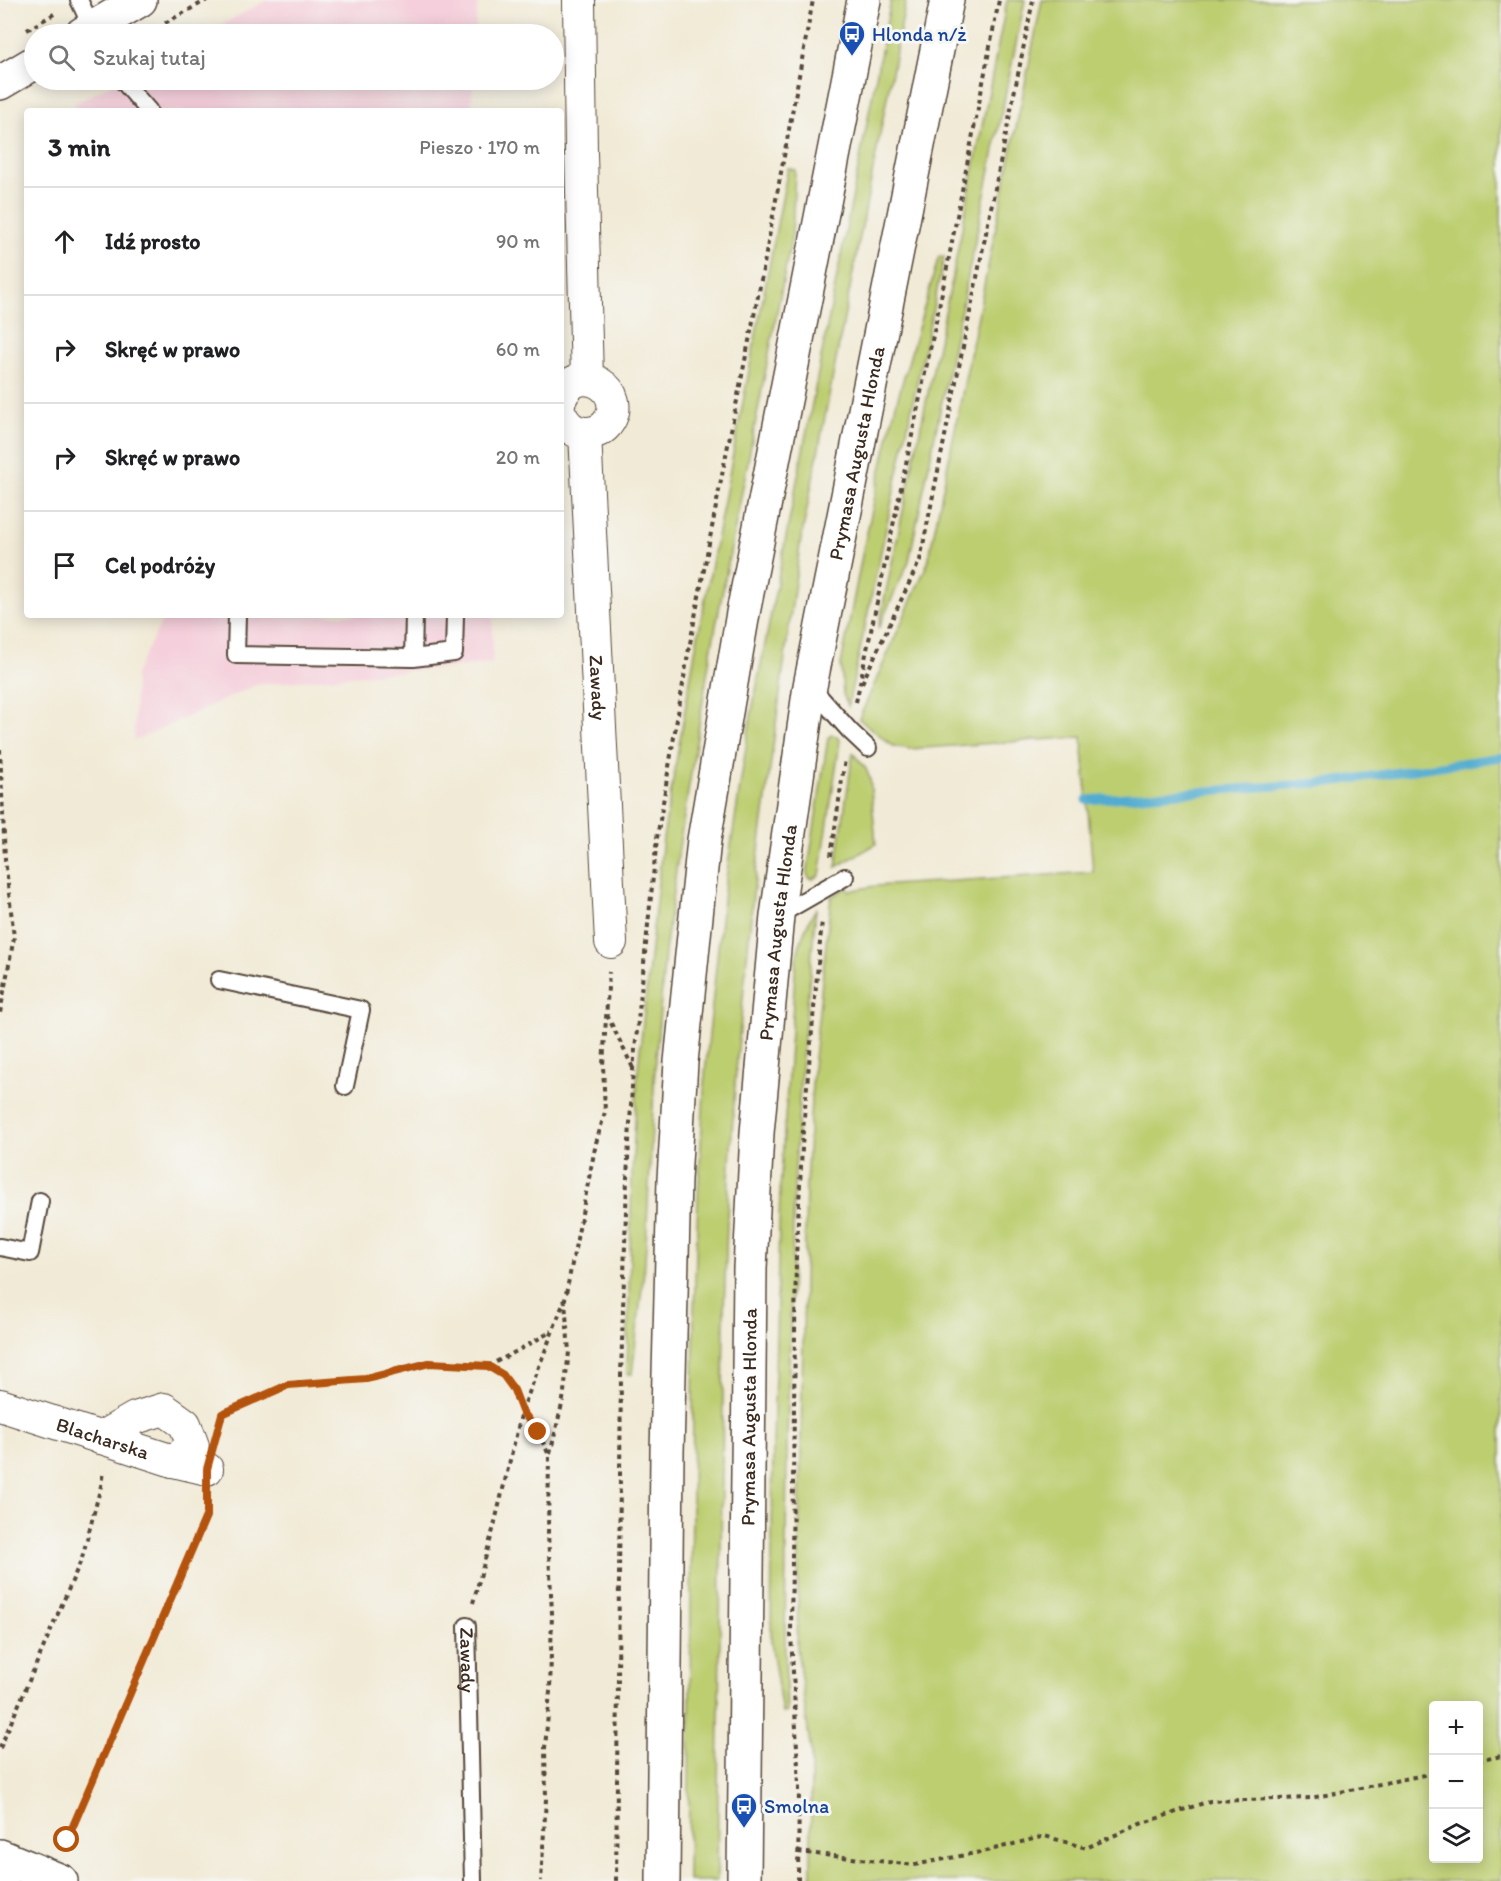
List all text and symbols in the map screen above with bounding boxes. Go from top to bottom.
bus stop icon: Hlonda n/ż [837,19,867,57]
place label: Hlonda n/ż [872,22,967,46]
search box [24,24,564,90]
icon: search [45,41,78,74]
text: Szukaj tutaj [93,44,206,71]
text: 3 min [48,131,110,163]
text: Pieszo · 170 m [419,135,540,159]
icon: ahead [48,225,81,258]
text: Idź prosto [105,228,201,255]
text: 90 m [496,229,540,253]
icon: right [48,333,81,366]
text: Skręć w prawo [105,336,240,363]
text: 60 m [496,337,540,361]
street label: Prymasa Augusta Hlonda [823,343,890,562]
icon: right [48,441,81,474]
text: Skręć w prawo [105,444,240,471]
text: 20 m [496,445,540,469]
icon: arrive [48,549,81,582]
text: Cel podróży [105,552,215,579]
street label: Zawady [584,654,612,721]
street label: Prymasa Augusta Hlonda [754,822,802,1042]
street label: Prymasa Augusta Hlonda [735,1307,762,1526]
street label: Blacharska [53,1412,153,1465]
route end [524,1418,550,1444]
street label: Zawady [455,1627,481,1694]
map controls [1429,1701,1483,1863]
button: + [1429,1701,1483,1755]
button: − [1429,1755,1483,1809]
bus stop icon: Smolna [729,1791,759,1829]
place label: Smolna [764,1794,829,1818]
button: layers [1429,1809,1483,1863]
route start [53,1826,79,1852]

